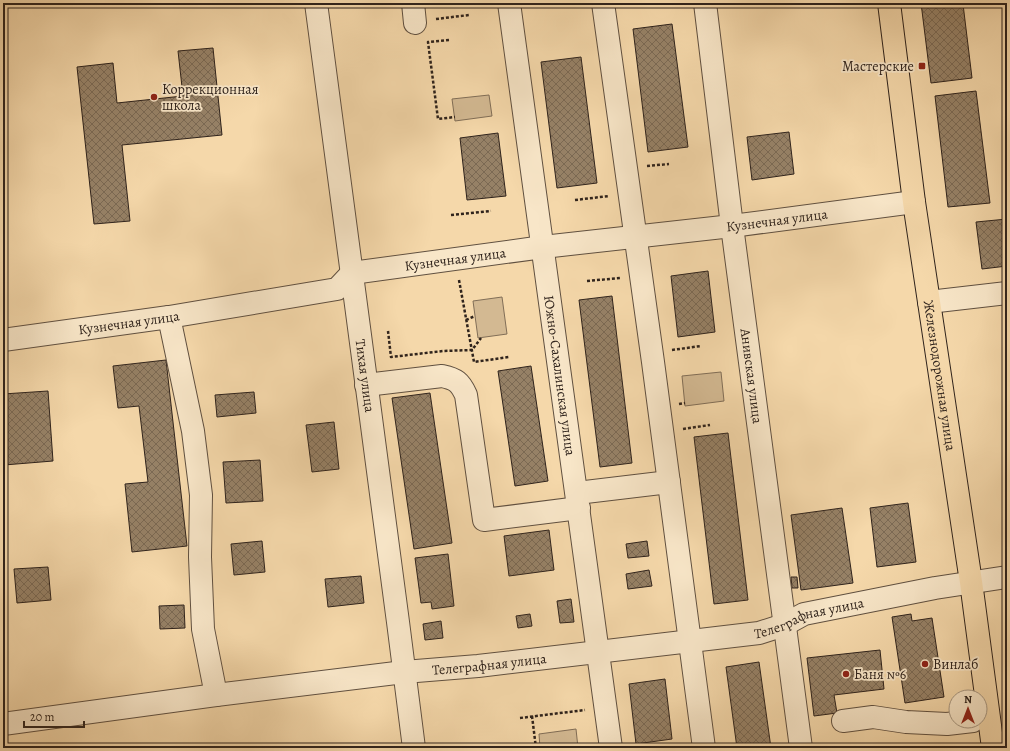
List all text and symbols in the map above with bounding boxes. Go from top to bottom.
place label: Мастерские [842,57,914,76]
marker: Мастерские [917,61,927,71]
place label: Коррекционная школа [162,80,259,115]
marker: Коррекционная школа [149,92,159,102]
street label: Кузнечная улица [725,204,829,237]
street label: Кузнечная улица [403,243,508,276]
street label: Южно-Сахалинская улица [539,294,580,457]
street label: Железнодорожная улица [919,299,960,453]
street label: Кузнечная улица [77,306,181,339]
street label: Анивская улица [736,326,767,425]
street label: Тихая улица [351,338,379,414]
street label: Телеграфная улица [753,593,866,644]
street label: Телеграфная улица [431,649,548,680]
place label: Винлаб [933,655,978,674]
marker: Винлаб [920,659,930,669]
place label: Баня №6 [854,665,906,684]
marker: Баня №6 [841,669,851,679]
north arrow [948,689,988,729]
text: N [964,692,972,707]
scale bar [24,703,84,729]
text: 20 m [30,709,54,725]

